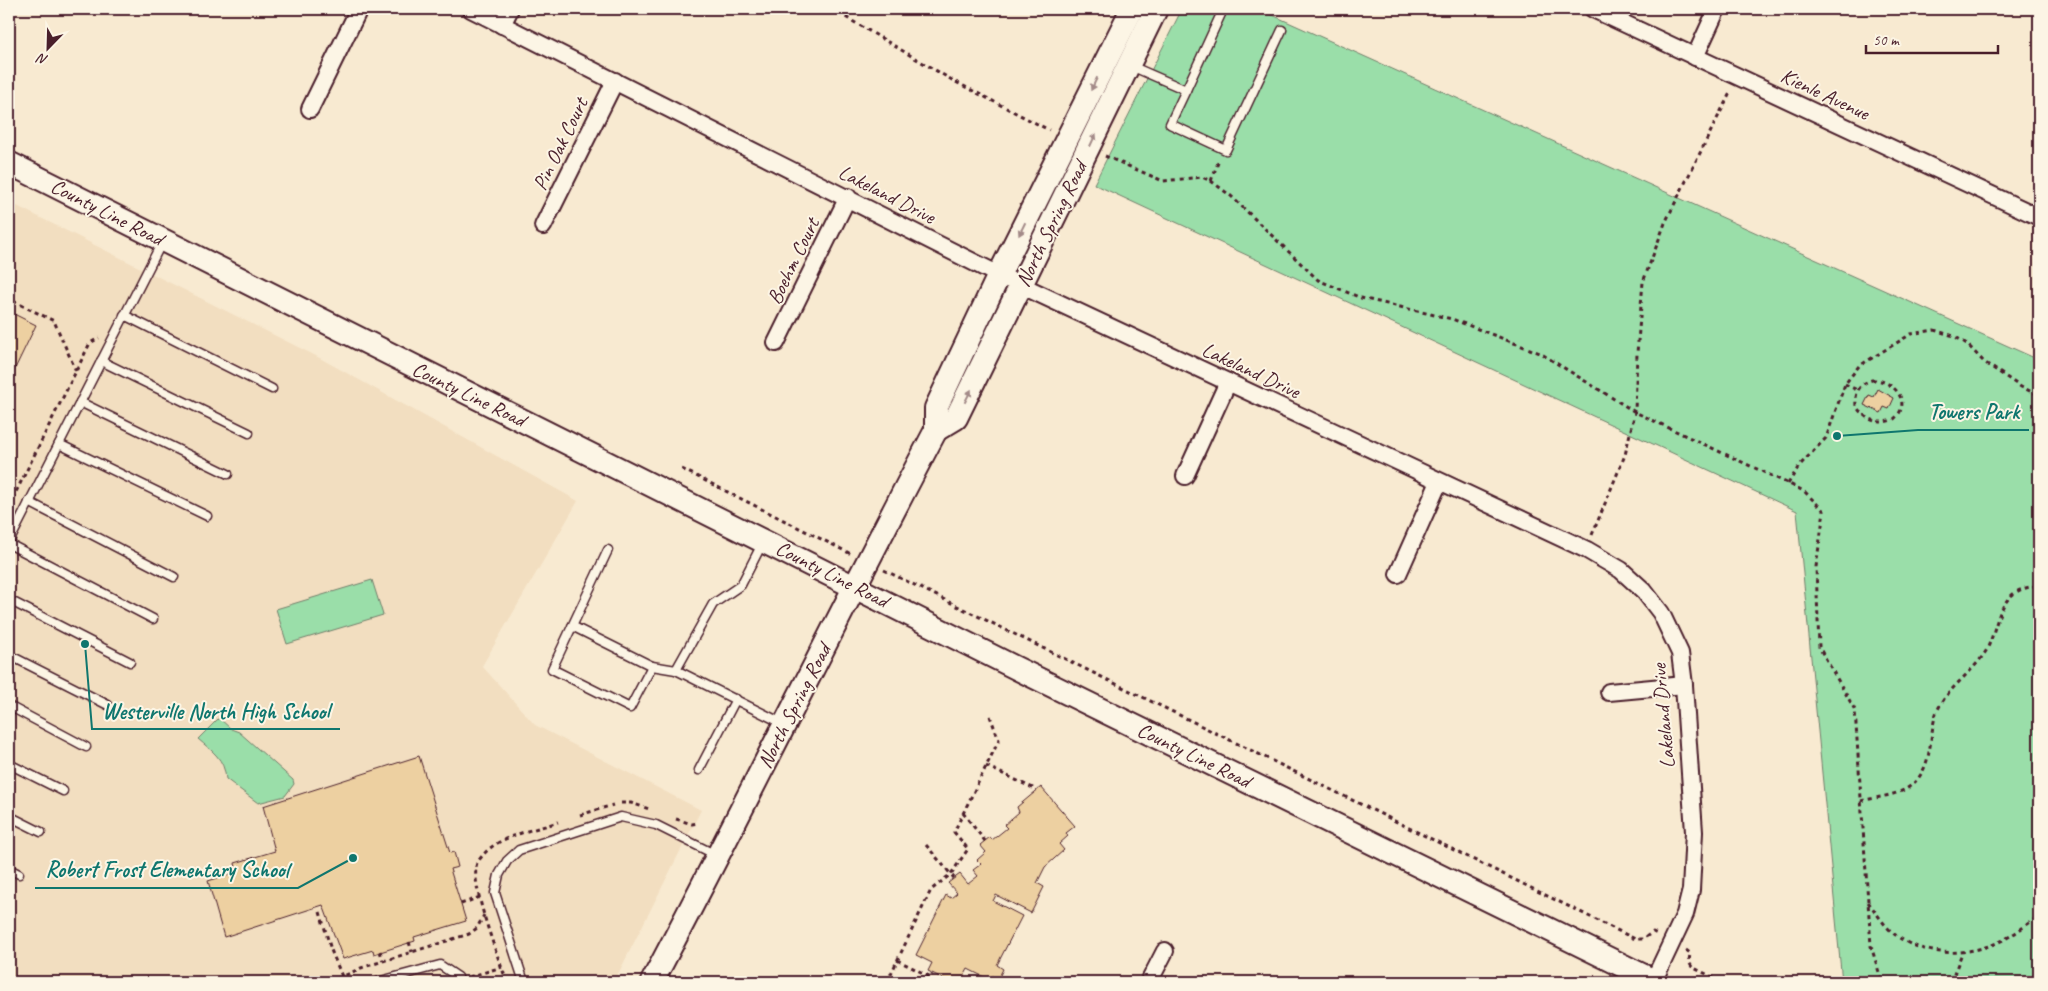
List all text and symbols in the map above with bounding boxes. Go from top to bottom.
north arrow [22,22,72,72]
scale bar [1866,22,1998,54]
text: 50 m [1873,31,1900,50]
text: N [34,49,50,69]
street label: Kienle Avenue [1777,62,1874,126]
one-way arrow [1090,76,1098,91]
street label: Pin Oak Court [526,92,594,194]
one-way arrow [1089,133,1097,147]
street label: North Spring Road [1009,154,1094,291]
street label: Lakeland Drive [834,159,941,230]
street label: County Line Road [46,173,171,253]
street label: Boehm Court [761,212,826,308]
one-way arrow [1018,222,1026,236]
street label: Lakeland Drive [1198,336,1305,404]
street label: County Line Road [408,355,533,434]
one-way arrow [964,389,972,403]
callout: Towers Park [1918,393,2029,430]
text: Towers Park [1929,398,2021,426]
street label: County Line Road [771,535,896,615]
street label: North Spring Road [752,636,838,773]
street label: Lakeland Drive [1645,661,1681,769]
callout: Westerville North High School [92,692,340,729]
text: Westerville North High School [103,698,334,726]
street label: County Line Road [1133,716,1258,795]
callout: Robert Frost Elementary School [35,851,298,888]
text: Robert Frost Elementary School [45,856,293,884]

